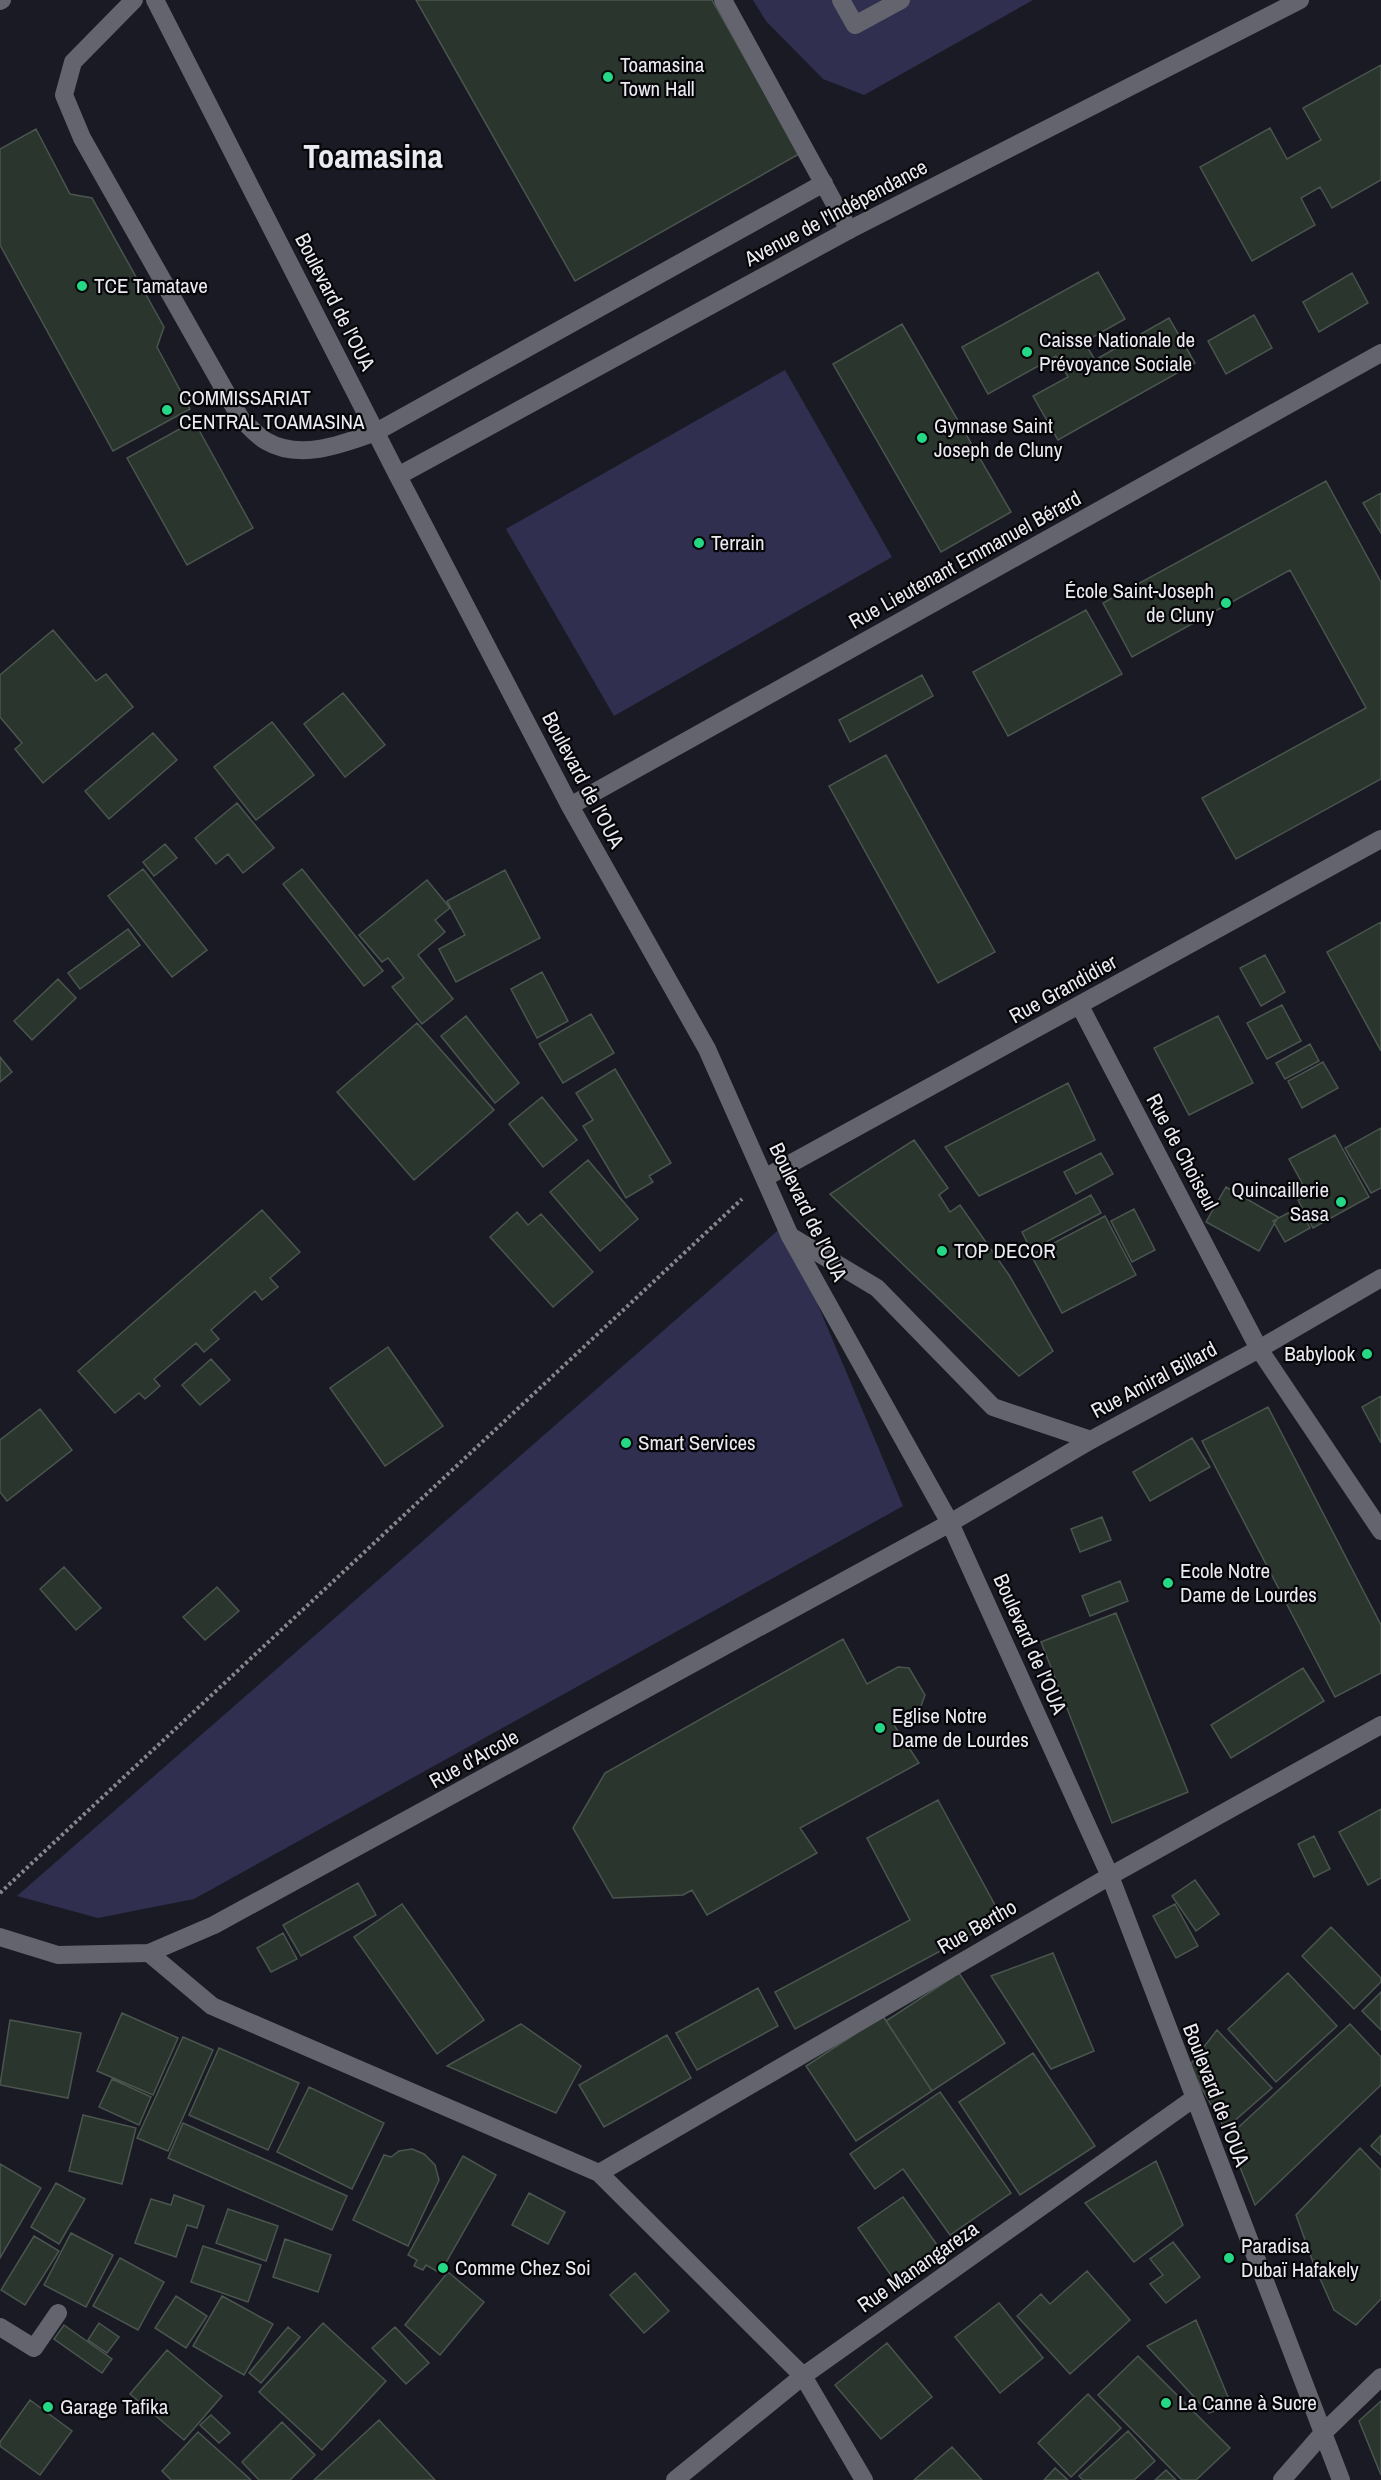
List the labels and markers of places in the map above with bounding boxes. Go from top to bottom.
place label: Toamasina Town Hall [620,50,705,103]
marker: Toamasina Town Hall [601,70,615,84]
place label: TCE Tamatave [94,271,208,300]
marker: TCE Tamatave [75,279,89,293]
place label: Caisse Nationale de Prévoyance Sociale [1039,325,1195,378]
marker: Caisse Nationale de Prévoyance Sociale [1020,345,1034,359]
place label: COMMISSARIAT CENTRAL TOAMASINA [179,383,365,436]
marker: COMMISSARIAT CENTRAL TOAMASINA [160,403,174,417]
place label: Gymnase Saint Joseph de Cluny [934,411,1063,464]
marker: Gymnase Saint Joseph de Cluny [915,431,929,445]
place label: Terrain [711,528,765,557]
marker: Terrain [692,536,706,550]
place label: École Saint-Joseph de Cluny [1065,576,1214,629]
marker: École Saint-Joseph de Cluny [1219,596,1233,610]
place label: Quincaillerie Sasa [1231,1175,1329,1228]
marker: Quincaillerie Sasa [1334,1195,1348,1209]
place label: TOP DECOR [954,1236,1056,1265]
marker: TOP DECOR [935,1244,949,1258]
place label: Babylook [1284,1339,1355,1368]
marker: Babylook [1360,1347,1374,1361]
place label: Smart Services [638,1428,756,1457]
marker: Smart Services [619,1436,633,1450]
place label: Ecole Notre Dame de Lourdes [1180,1556,1317,1609]
marker: Ecole Notre Dame de Lourdes [1161,1576,1175,1590]
place label: Eglise Notre Dame de Lourdes [892,1701,1029,1754]
marker: Eglise Notre Dame de Lourdes [873,1721,887,1735]
place label: Paradisa Dubaï Hafakely [1241,2231,1359,2284]
marker: Paradisa Dubaï Hafakely [1222,2251,1236,2265]
place label: Comme Chez Soi [455,2253,591,2282]
marker: Comme Chez Soi [436,2261,450,2275]
place label: La Canne à Sucre [1178,2388,1317,2417]
place label: Garage Tafika [60,2392,169,2421]
marker: La Canne à Sucre [1159,2396,1173,2410]
marker: Garage Tafika [41,2400,55,2414]

